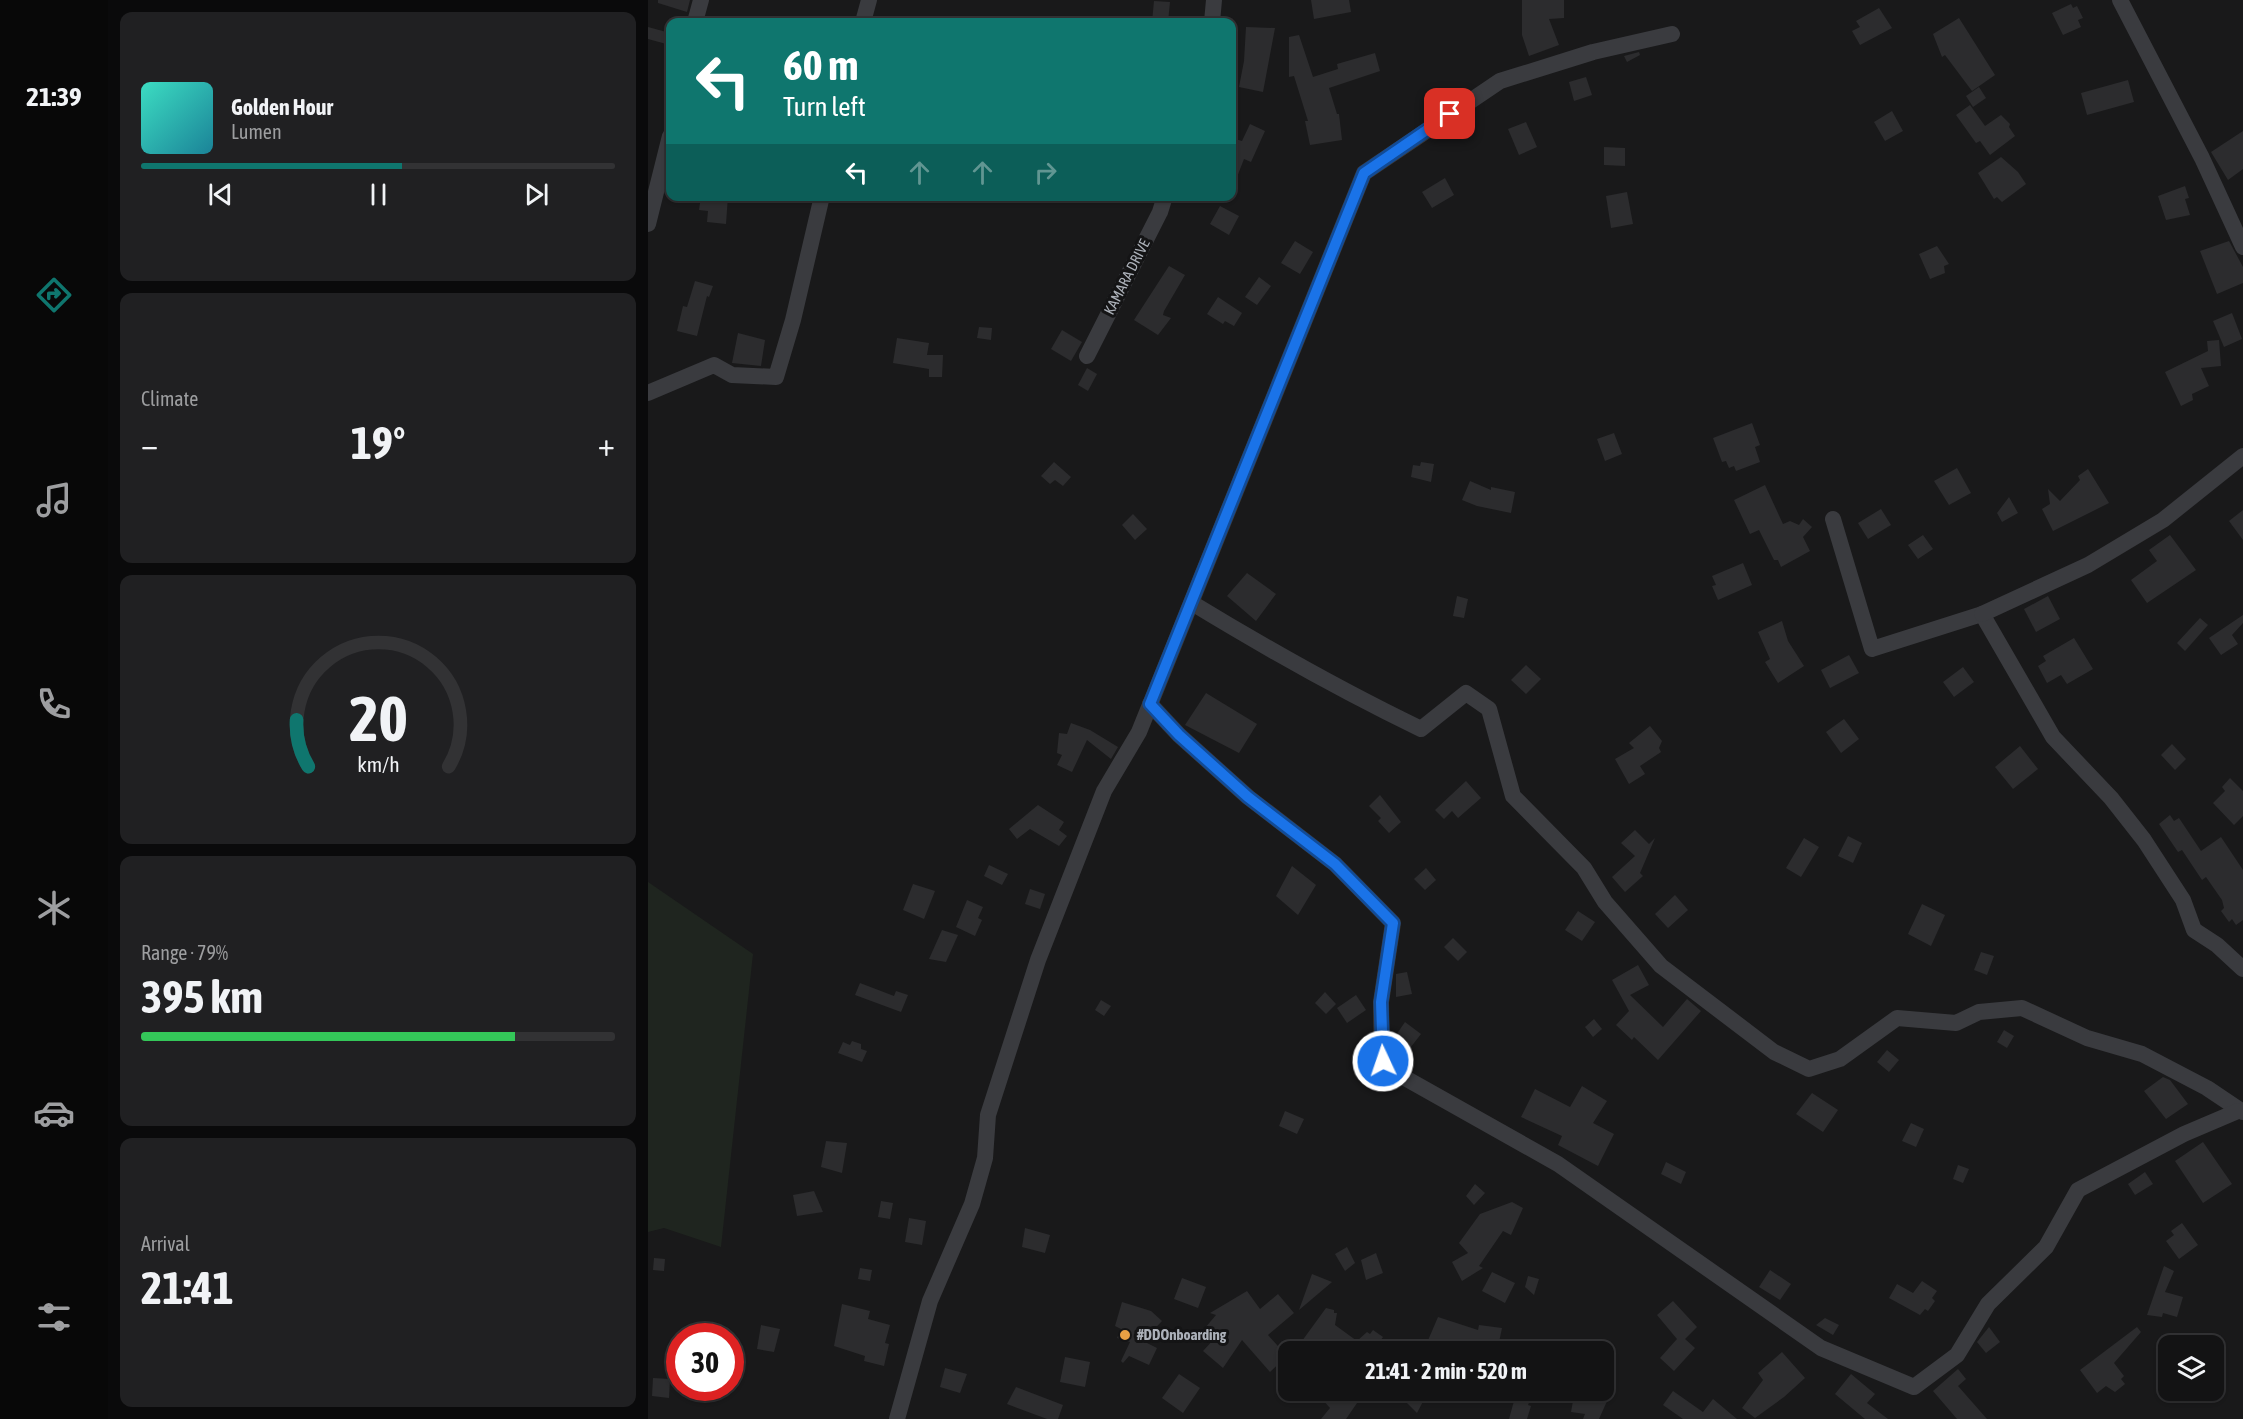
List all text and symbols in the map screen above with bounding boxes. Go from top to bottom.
text: 60 m [783,41,858,89]
icon: left [684,42,762,120]
text: 21:39 [26,81,82,112]
pin [1424,88,1475,139]
text: Turn left [783,91,866,122]
text: Golden Hour [231,94,333,120]
icon: arrive [1433,97,1466,130]
text: Lumen [231,120,282,143]
icon: left [840,156,873,189]
icon: ahead [903,156,936,189]
icon: ahead [966,156,999,189]
icon: right [1029,156,1062,189]
icon: previous [204,178,237,211]
icon: pause [362,178,395,211]
icon: next [520,178,553,211]
street label: KAMARA DRIVE [1100,236,1153,317]
icon: directions [33,274,75,316]
text: Climate [141,387,198,410]
text: 19° [351,417,405,469]
text: − [141,425,158,463]
text: + [598,425,615,463]
icon: music [33,479,75,521]
icon: phone [33,683,75,725]
text: 20 [349,683,407,754]
text: km/h [357,752,399,777]
icon: climate [33,887,75,929]
text: Range · 79% [141,941,228,964]
text: 395 km [141,971,263,1023]
position arrow [1351,1029,1415,1093]
icon: car [33,1092,75,1134]
text: Arrival [141,1232,190,1255]
text: 21:41 [141,1262,234,1314]
icon: filters [33,1296,75,1338]
speed limit sign: 30 [666,1323,744,1401]
place label: #DDOnboarding [1136,1326,1227,1343]
marker: #DDOnboarding [1118,1328,1132,1342]
map controls [2158,1335,2224,1401]
button: layers [2158,1335,2224,1401]
text: 21:41 · 2 min · 520 m [1365,1358,1527,1384]

